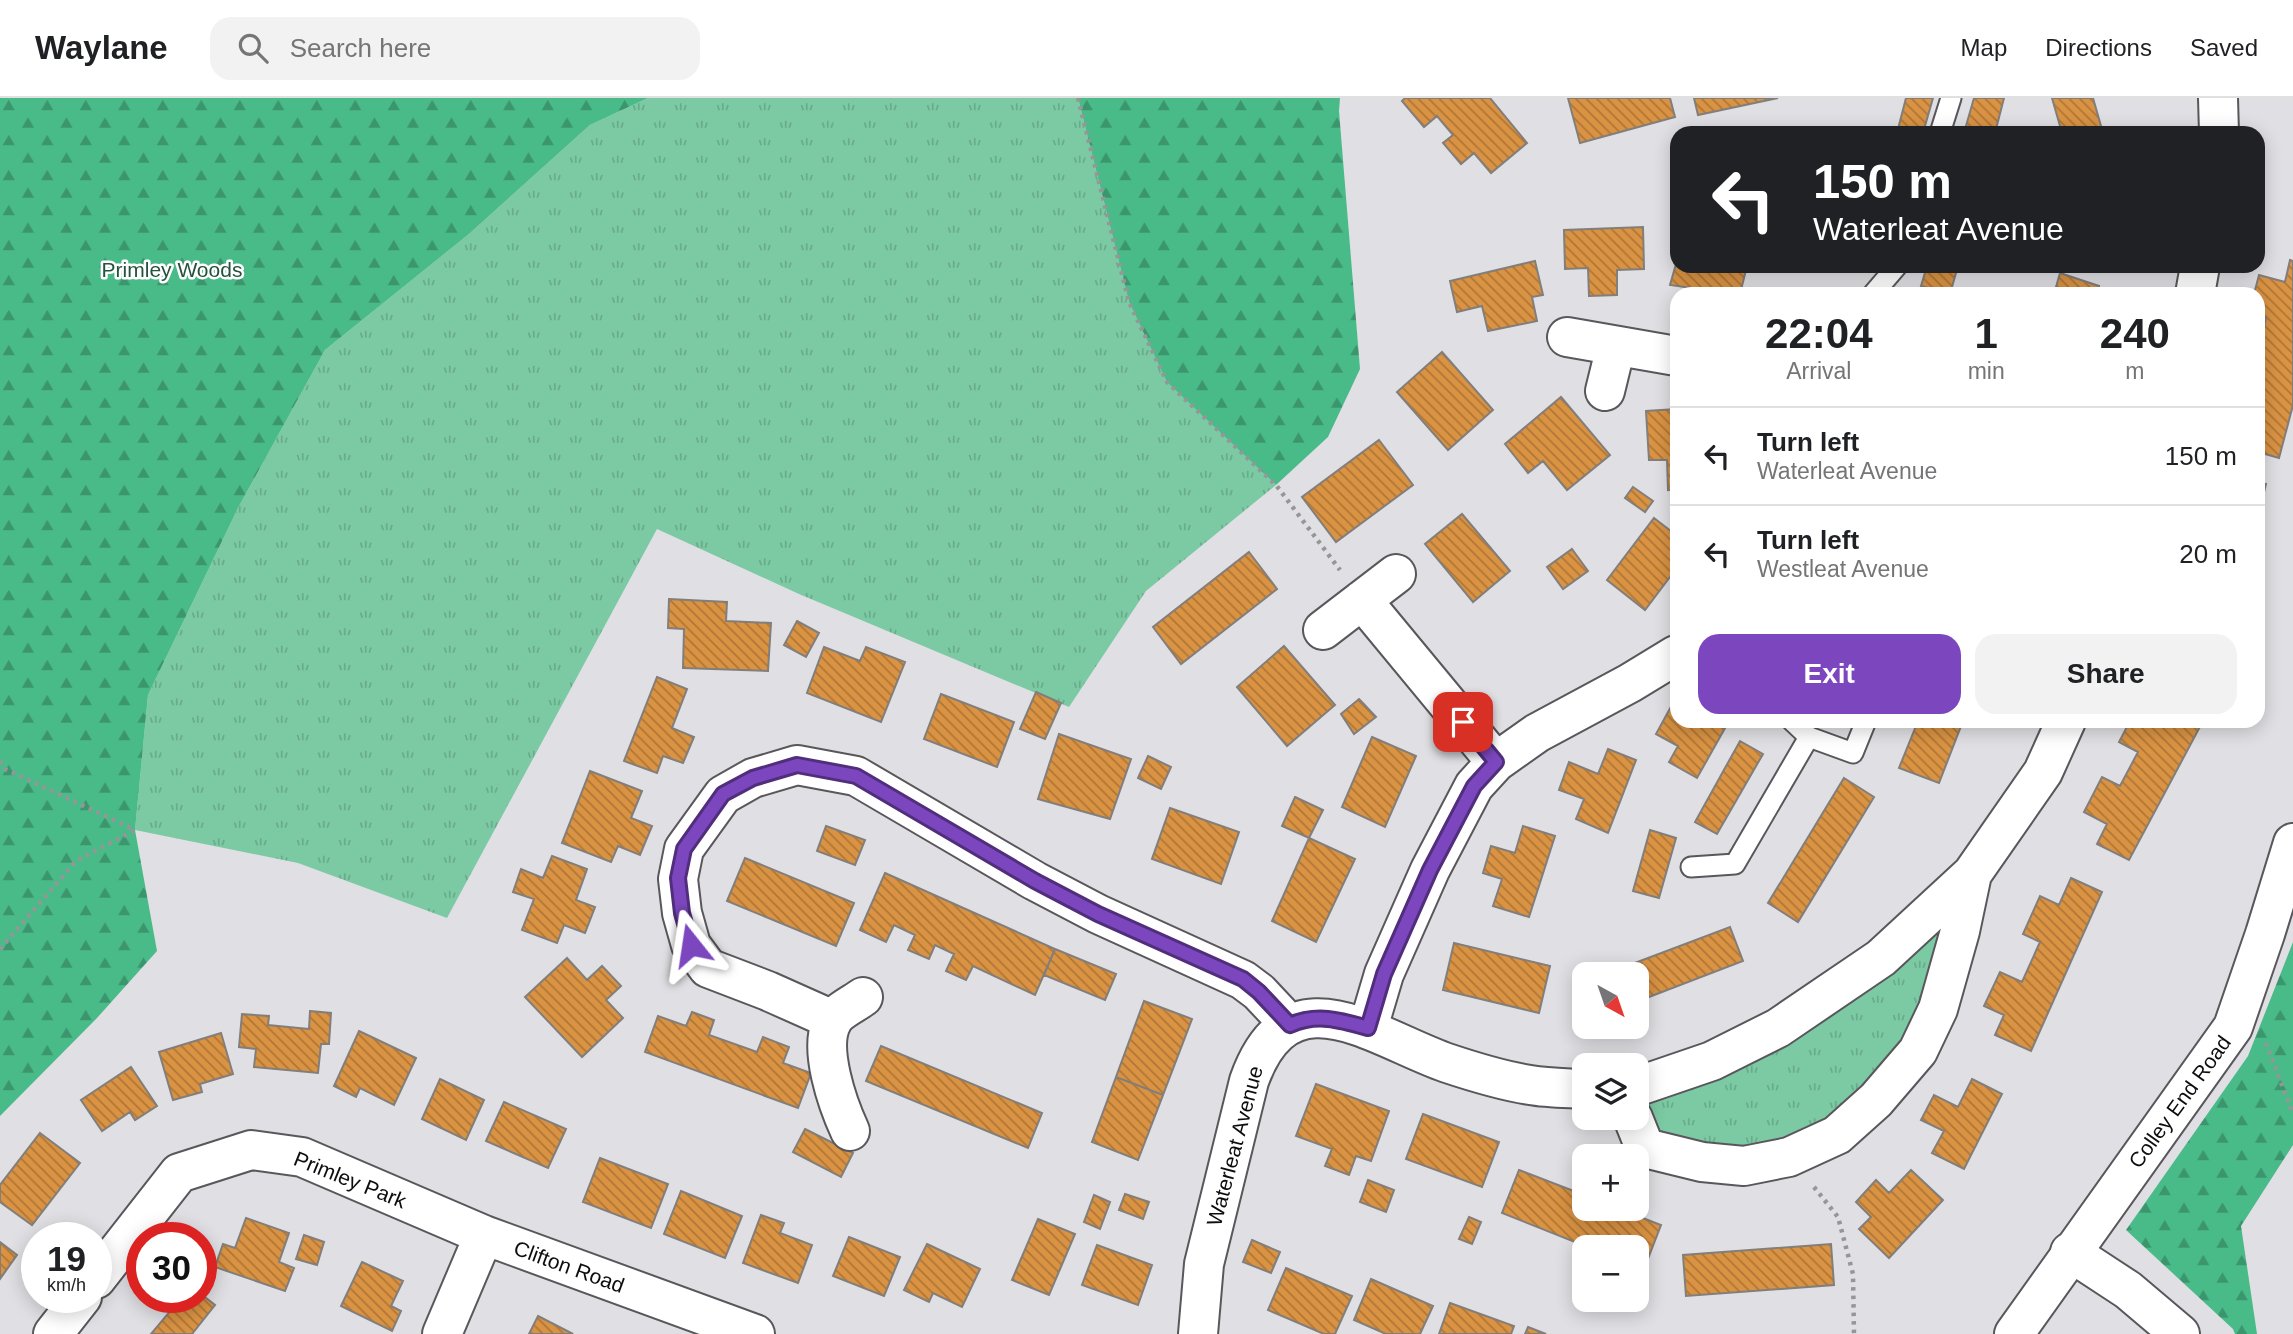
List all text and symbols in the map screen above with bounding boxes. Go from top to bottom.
search box [210,17,700,80]
text: Waylane [35,29,168,66]
icon: search [234,29,272,67]
text: Search here [290,33,431,63]
text: Map [1961,34,2007,61]
text: Directions [2045,34,2152,61]
text: Saved [2190,34,2258,61]
icon: left [1698,154,1789,245]
text: 150 m [1813,154,1952,208]
text: Waterleat Avenue [1813,211,2064,247]
park label: Primley Woods [102,258,242,281]
text: 22:04 [1765,310,1873,357]
text: 1 [1974,310,1998,357]
text: 240 [2100,310,2170,357]
text: Arrival [1786,358,1851,384]
text: min [1968,358,2005,384]
text: m [2125,358,2144,384]
text: Turn left [1757,427,1859,457]
icon: left [1698,437,1736,475]
text: 150 m [2165,441,2237,471]
text: Waterleat Avenue [1757,458,1937,484]
text: Turn left [1757,525,1859,555]
icon: left [1698,535,1736,573]
text: 20 m [2179,539,2237,569]
text: Westleat Avenue [1757,556,1929,582]
button: Exit [1698,634,1961,714]
button: Share [1975,634,2237,714]
pin [1433,692,1493,752]
icon: arrive [1444,703,1482,741]
position arrow [654,908,728,982]
north arrow [1572,962,1648,1040]
map controls [1572,962,1649,1312]
street label: Colley End Road [2124,1031,2235,1172]
button: layers [1572,1053,1649,1130]
street label: Waterleat Avenue [1202,1063,1267,1228]
button: + [1572,1144,1649,1221]
street label: Primley Park [291,1147,410,1213]
speed limit sign: 30 [126,1222,217,1313]
button: − [1572,1235,1649,1312]
street label: Clifton Road [511,1236,627,1297]
text: 19 [47,1239,86,1278]
text: km/h [47,1275,86,1295]

